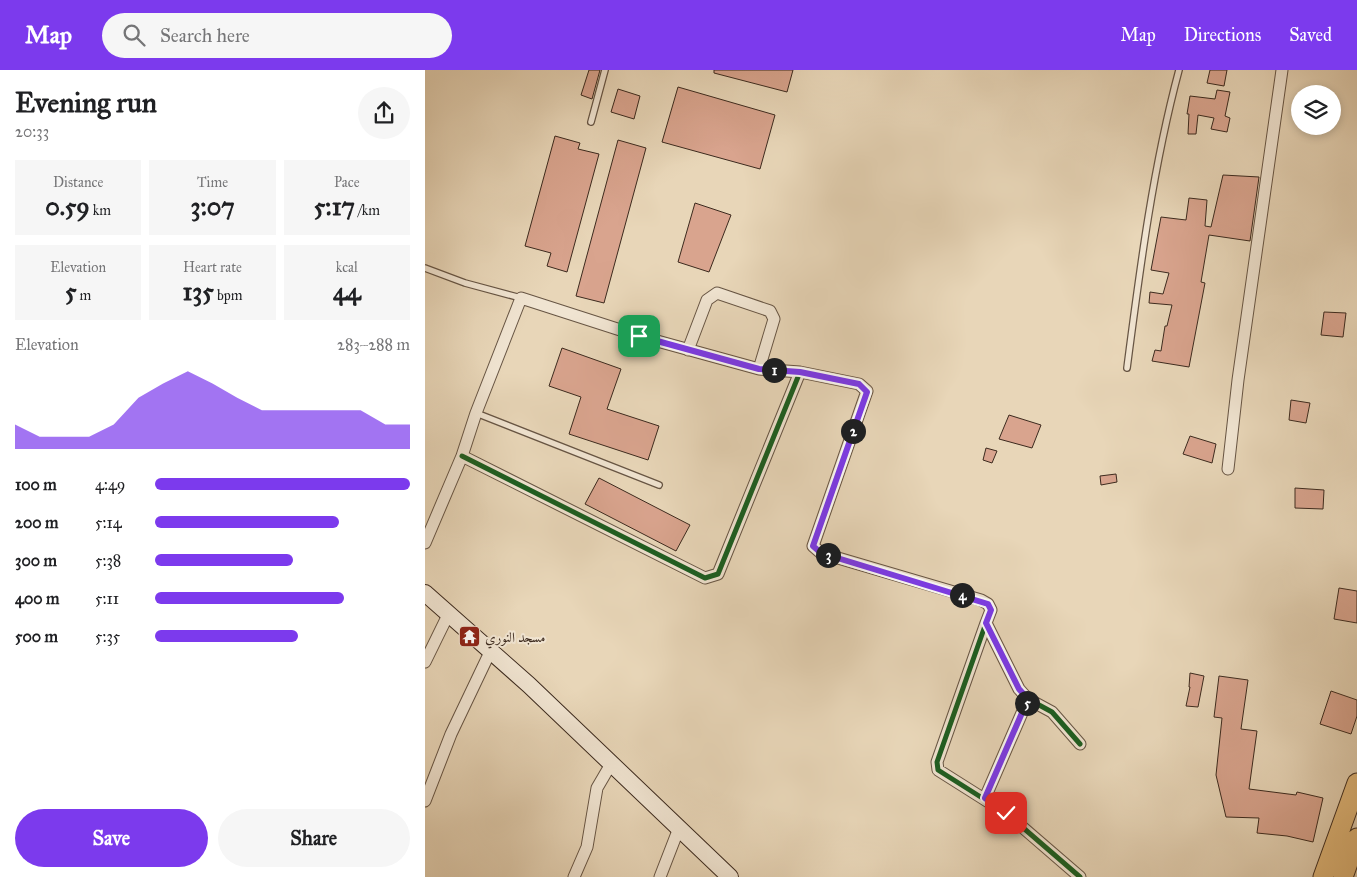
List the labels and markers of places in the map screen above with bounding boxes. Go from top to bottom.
pin [618,315,660,357]
pin: 1 [761,358,787,382]
pin: 2 [841,418,865,444]
pin: 3 [815,542,841,568]
pin: 4 [949,582,975,608]
temple icon: مسجد النوري [457,625,481,649]
place label: مسجد النوري [485,629,546,649]
pin: 5 [1015,690,1039,716]
pin [985,792,1027,834]

